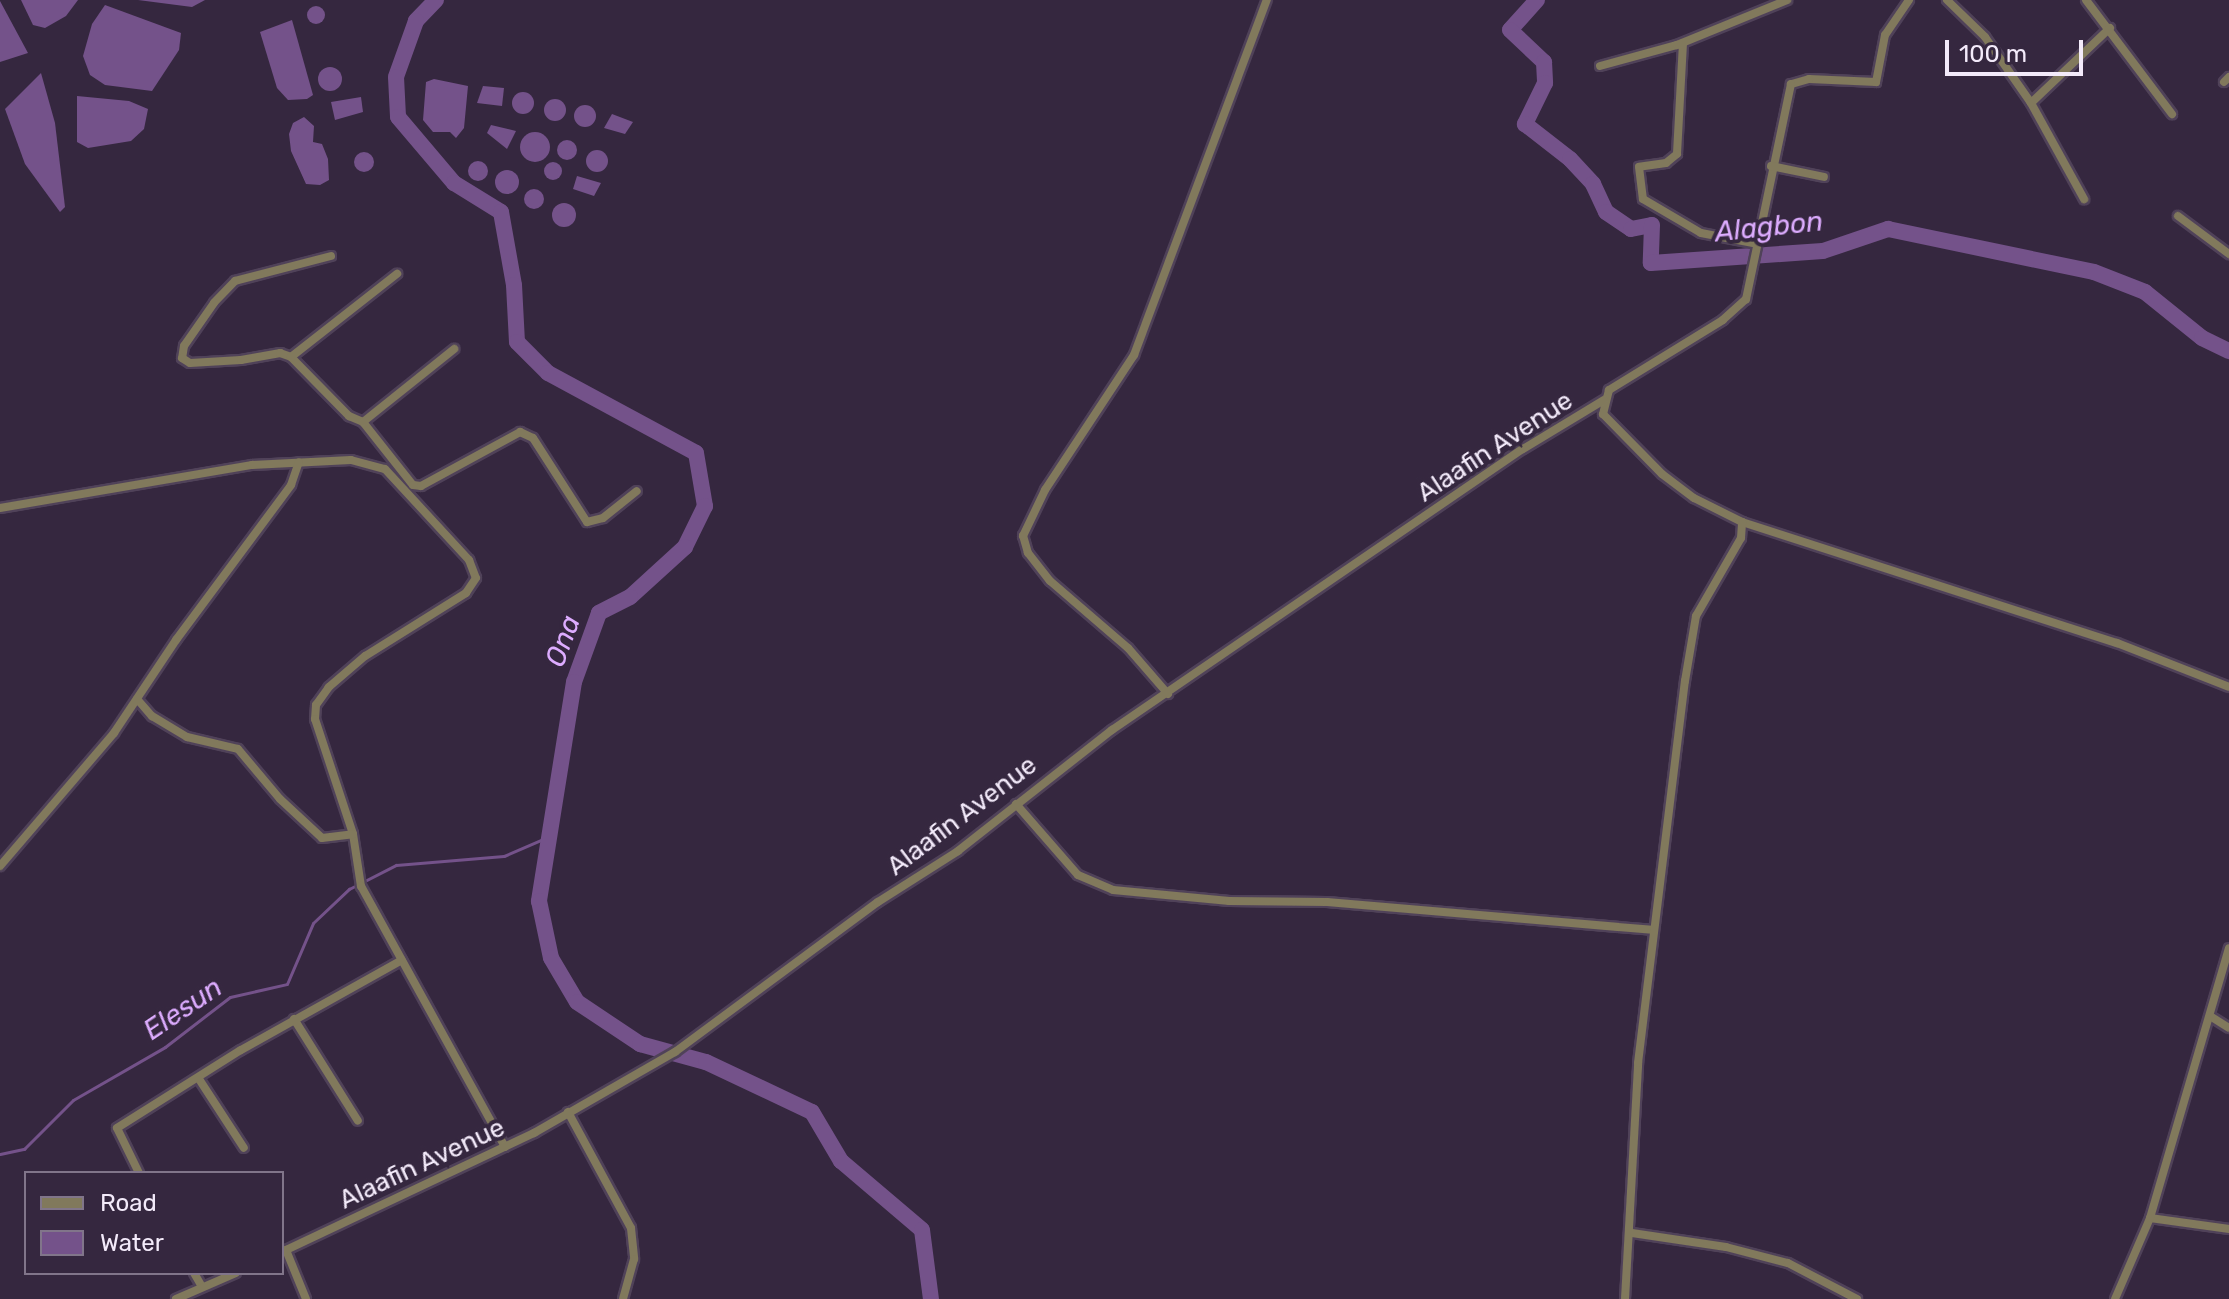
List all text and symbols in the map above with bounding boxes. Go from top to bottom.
scale bar [1949,24,2087,74]
text: 100 m [1959,40,2027,68]
water label: Alagbon [1713,205,1825,249]
street label: Alaafin Avenue [1411,385,1579,509]
water label: Ona [538,611,588,671]
street label: Alaafin Avenue [881,749,1043,883]
water label: Elesun [137,971,229,1047]
street label: Alaafin Avenue [334,1112,510,1216]
legend [24,1171,284,1275]
text: Road [100,1189,157,1217]
text: Water [100,1229,164,1257]

